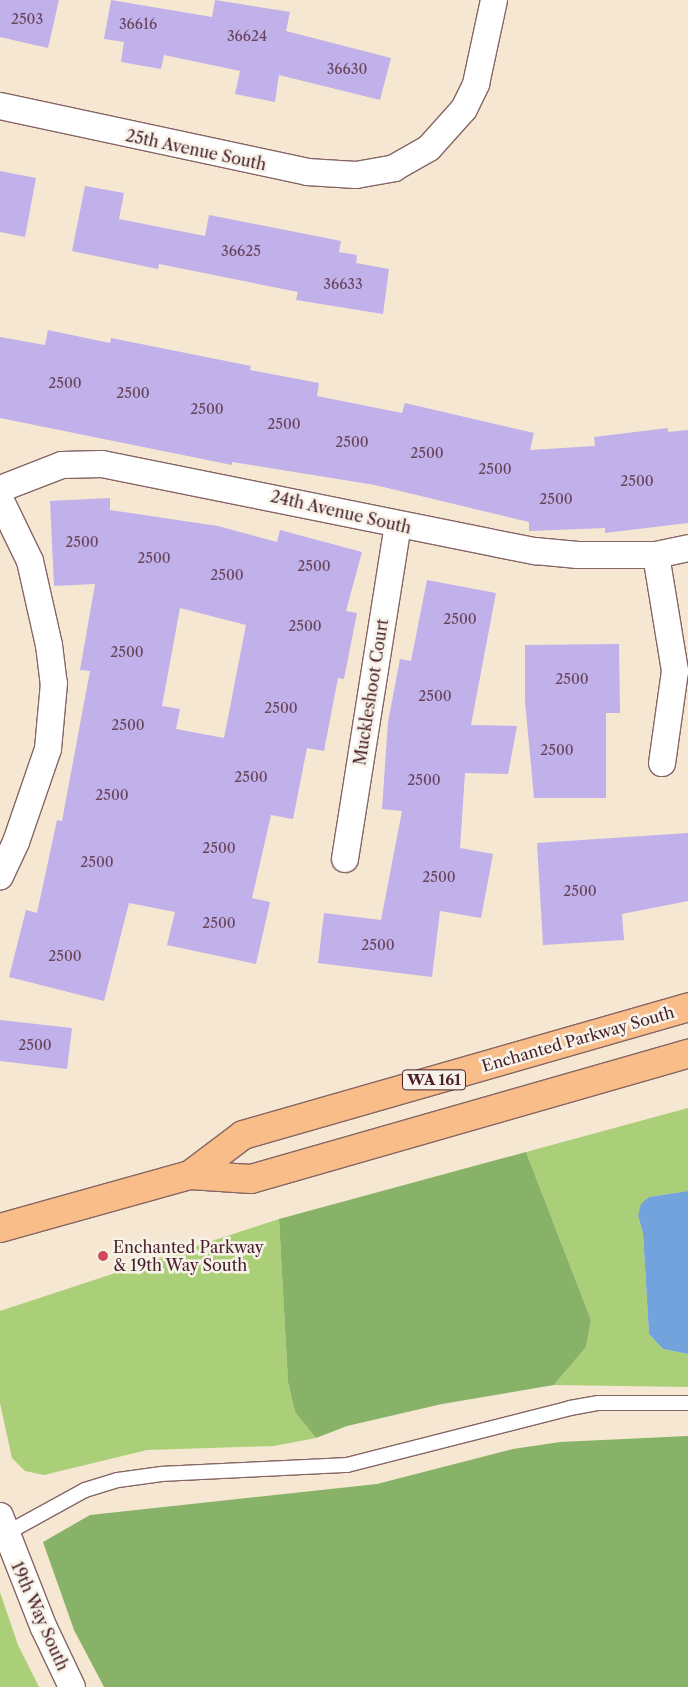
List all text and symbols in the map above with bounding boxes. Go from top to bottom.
house number: 2503 [11,11,43,27]
house number: 36616 [119,16,157,32]
house number: 36624 [227,28,267,44]
house number: 36630 [327,61,367,77]
street label: 25th Avenue South [124,126,268,174]
house number: 36625 [221,243,261,259]
house number: 36633 [323,276,363,292]
house number: 2500 [48,375,82,391]
house number: 2500 [116,385,150,401]
house number: 2500 [190,401,224,417]
house number: 2500 [267,416,301,432]
house number: 2500 [335,434,369,450]
house number: 2500 [410,445,444,461]
house number: 2500 [478,461,512,477]
house number: 2500 [620,473,654,489]
street label: 24th Avenue South [268,486,414,538]
house number: 2500 [539,491,573,507]
house number: 2500 [65,534,99,550]
house number: 2500 [137,550,171,566]
house number: 2500 [297,558,331,574]
house number: 2500 [210,567,244,583]
house number: 2500 [443,611,477,627]
street label: Muckleshoot Court [350,617,392,767]
house number: 2500 [288,618,322,634]
house number: 2500 [110,644,144,660]
house number: 2500 [555,671,589,687]
house number: 2500 [418,688,452,704]
house number: 2500 [264,700,298,716]
house number: 2500 [111,717,145,733]
house number: 2500 [540,742,574,758]
house number: 2500 [234,769,268,785]
house number: 2500 [407,772,441,788]
house number: 2500 [95,787,129,803]
house number: 2500 [202,840,236,856]
house number: 2500 [80,854,114,870]
house number: 2500 [422,869,456,885]
house number: 2500 [563,883,597,899]
house number: 2500 [202,915,236,931]
house number: 2500 [361,937,395,953]
house number: 2500 [48,948,82,964]
street label: Enchanted Parkway South [479,1002,677,1076]
house number: 2500 [18,1037,52,1053]
road number: WA 161 [402,1068,466,1092]
place label: Enchanted Parkway & 19th Way South [113,1237,264,1275]
marker: Enchanted Parkway & 19th Way South [97,1250,109,1262]
street label: 19th Way South [7,1558,73,1674]

